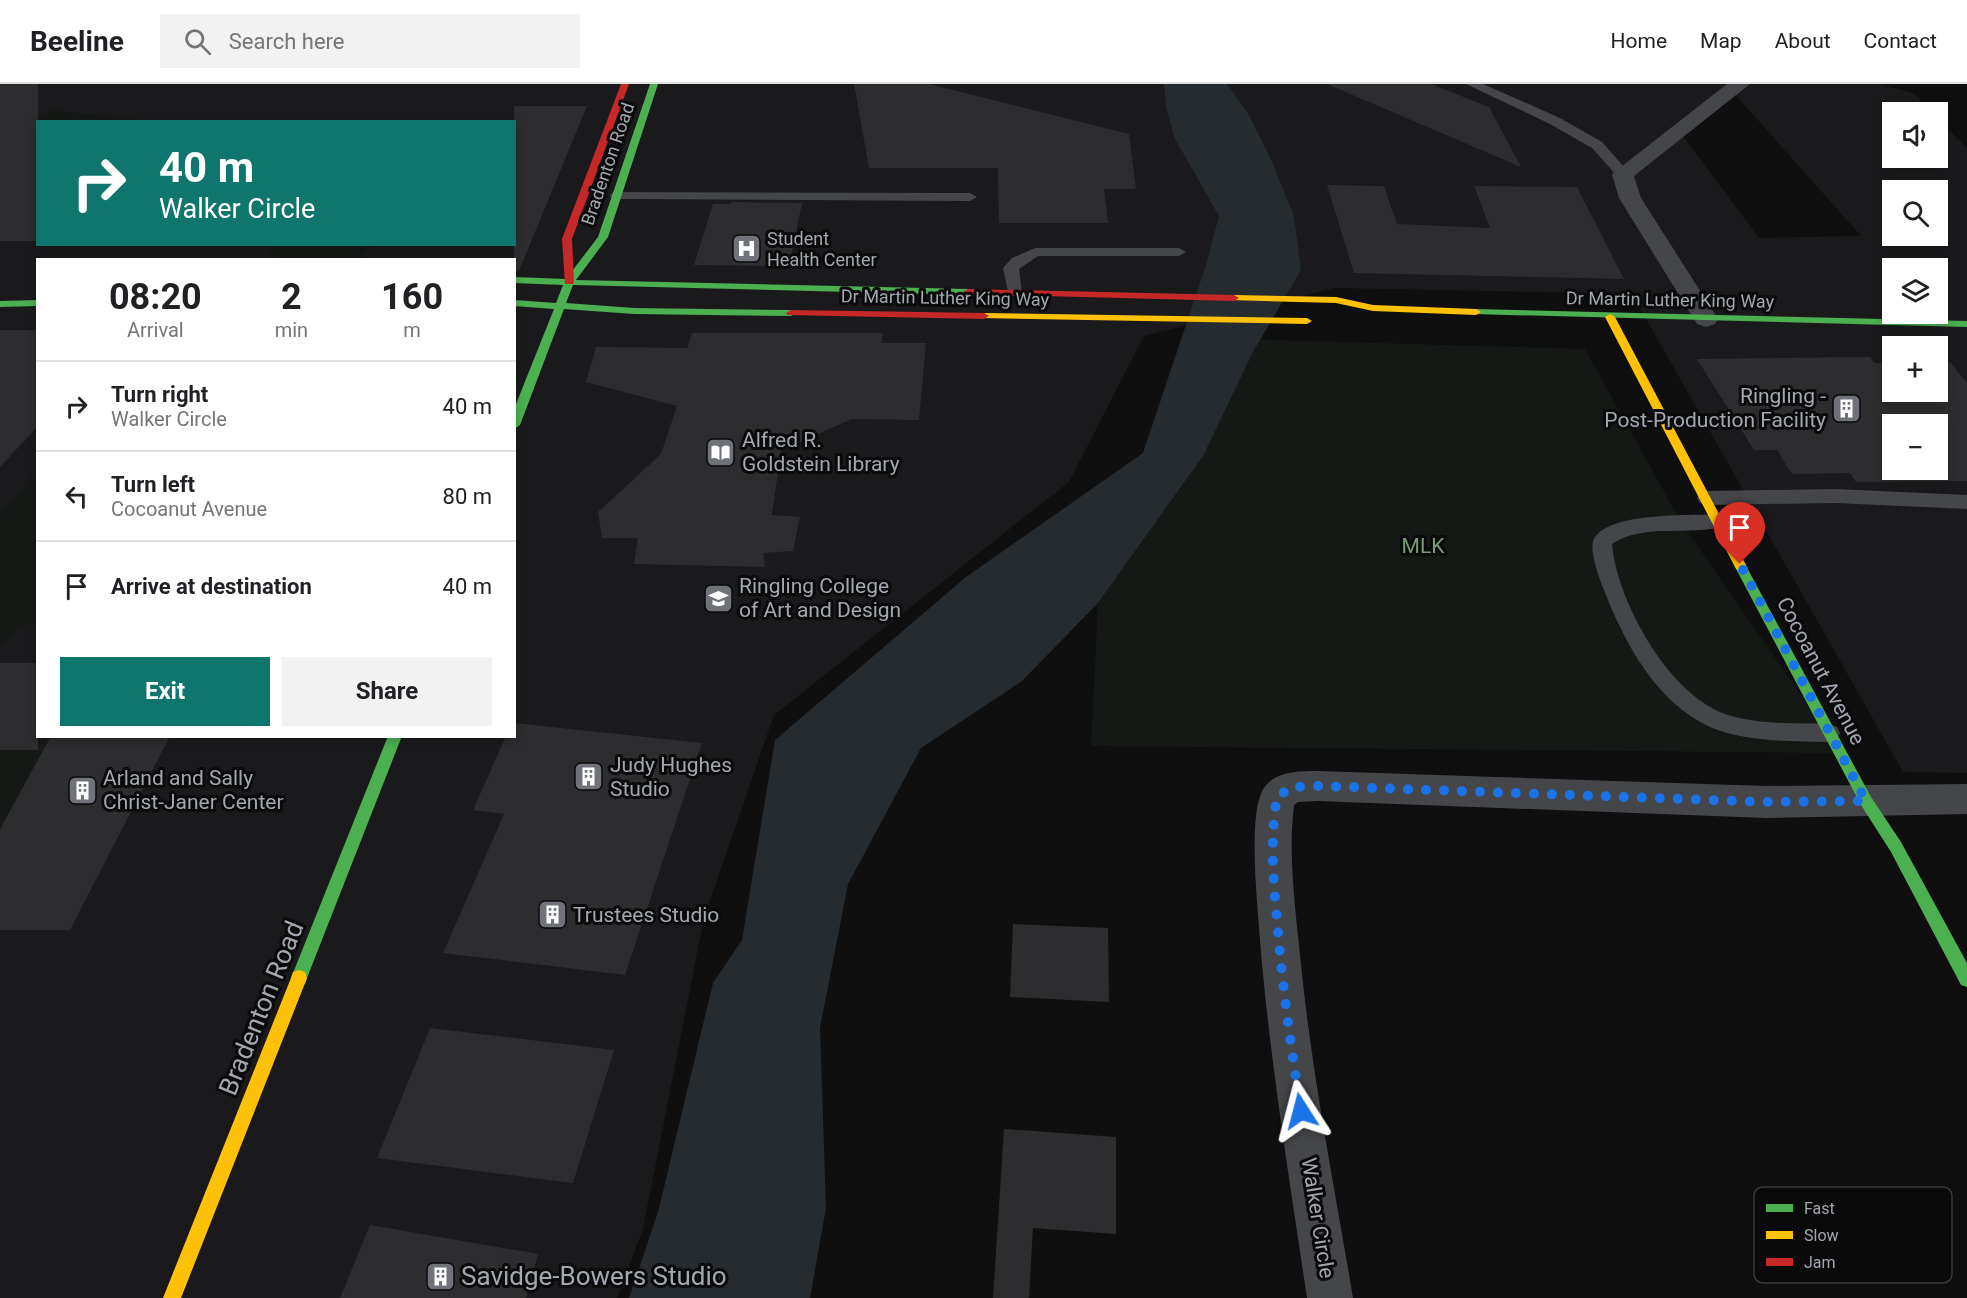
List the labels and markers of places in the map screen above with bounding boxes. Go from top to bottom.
place label: Student Health Center [767,228,877,270]
hospital icon: Student Health Center [730,233,762,265]
place label: Ringling - Post-Production Facility [1604,384,1826,432]
building icon: Ringling - Post-Production Facility [1831,392,1863,424]
place label: Alfred R. Goldstein Library [742,428,900,476]
library icon: Alfred R. Goldstein Library [705,436,737,468]
pin [1714,502,1765,564]
place label: Ringling College of Art and Design [739,574,901,622]
school or university icon: Ringling College of Art and Design [702,582,734,614]
place label: Judy Hughes Studio [610,753,732,801]
building icon: Judy Hughes Studio [573,761,605,793]
place label: Arland and Sally Christ-Janer Center [103,766,284,814]
building icon: Arland and Sally Christ-Janer Center [66,774,98,806]
building icon: Trustees Studio [536,899,568,931]
place label: Trustees Studio [573,903,719,927]
building icon: Savidge-Bowers Studio [424,1260,456,1292]
place label: Savidge-Bowers Studio [461,1261,727,1291]

